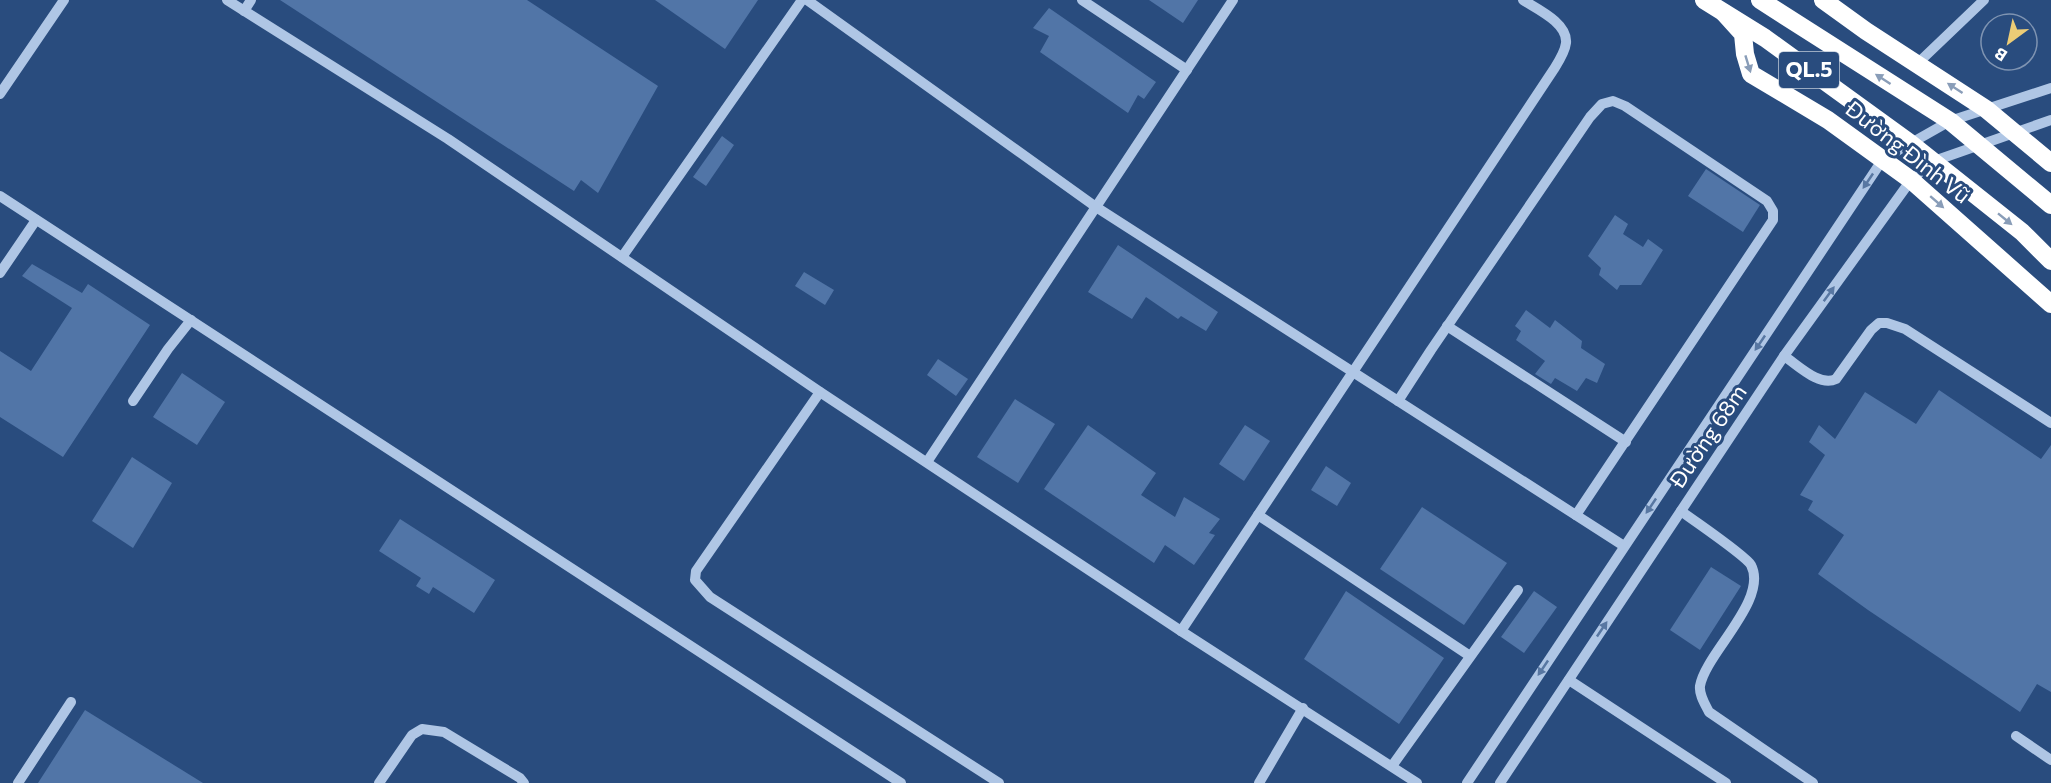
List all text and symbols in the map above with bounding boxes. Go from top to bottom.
north arrow [1979,12,2039,72]
text: B [1991,44,2010,66]
road number: QL.5 [1779,52,1839,88]
one-way arrow [1744,55,1753,73]
one-way arrow [1875,73,1891,84]
one-way arrow [1947,83,1963,94]
street label: Đường Đình Vũ [1840,94,1976,209]
one-way arrow [1862,173,1874,189]
one-way arrow [1930,195,1945,209]
one-way arrow [1997,212,2013,225]
one-way arrow [1823,286,1834,302]
one-way arrow [1754,335,1766,351]
street label: Đường 68m [1663,379,1752,493]
one-way arrow [1646,497,1657,514]
one-way arrow [1596,622,1608,638]
one-way arrow [1538,660,1549,676]

